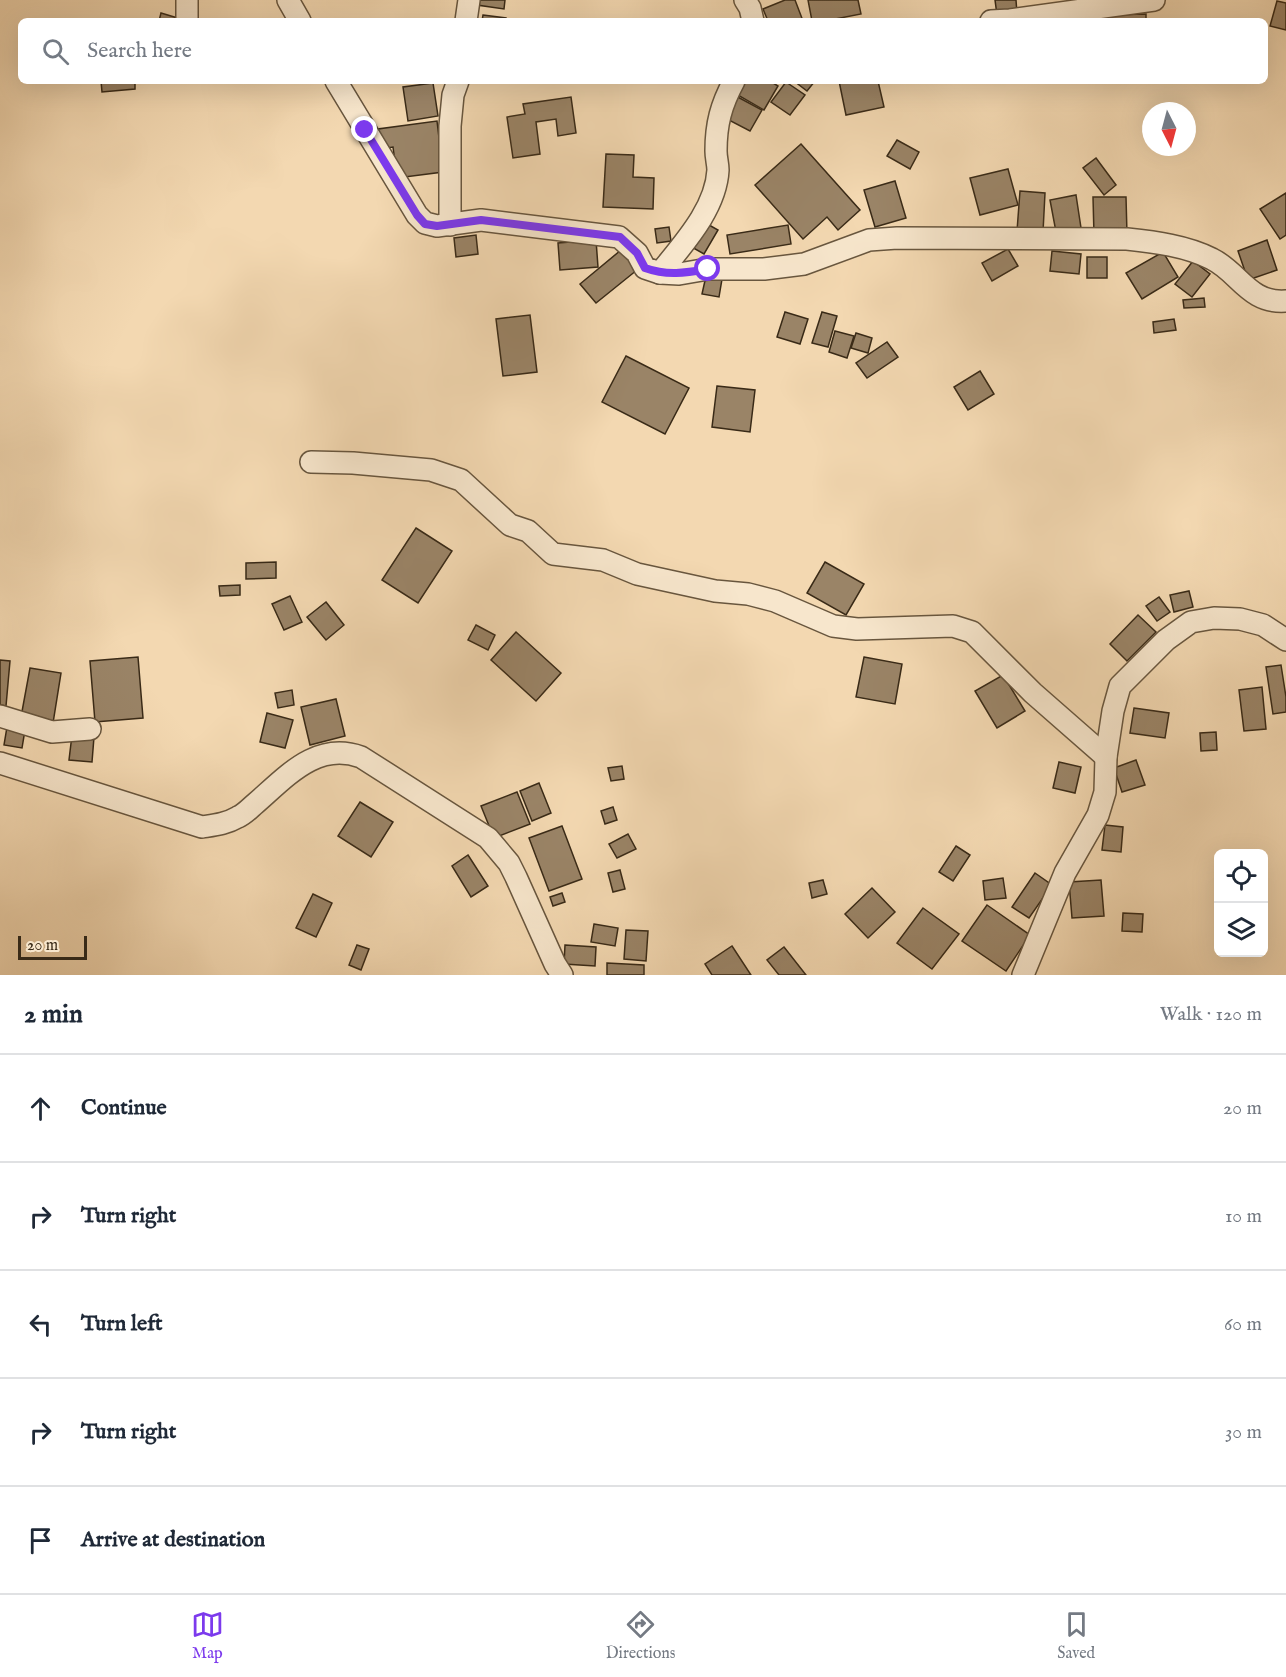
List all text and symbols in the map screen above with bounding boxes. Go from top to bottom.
search box [18,18,1268,84]
icon: search [39,35,72,68]
text: Search here [87,37,192,65]
north arrow [1142,102,1196,156]
route end [351,116,377,142]
route start [694,255,720,281]
map controls [1214,849,1268,957]
button: locate [1214,849,1268,903]
button: layers [1214,903,1268,957]
scale bar [18,933,87,960]
text: 20 m [27,936,58,956]
text: 2 min [24,998,83,1031]
text: Walk · 120 m [1160,1002,1262,1027]
icon: ahead [24,1092,57,1125]
text: Continue [81,1094,167,1122]
text: 20 m [1223,1096,1262,1121]
icon: right [24,1200,57,1233]
text: Turn right [81,1202,176,1230]
text: 10 m [1225,1204,1262,1229]
icon: left [24,1308,57,1341]
text: Turn left [81,1310,163,1338]
text: 60 m [1224,1312,1262,1337]
icon: right [24,1416,57,1449]
text: Turn right [81,1418,176,1446]
text: 30 m [1225,1420,1262,1445]
icon: arrive [24,1524,57,1557]
text: Arrive at destination [81,1526,265,1554]
tab: Map [191,1608,224,1664]
tab: Directions [606,1608,675,1664]
tab: Saved [1057,1608,1095,1664]

